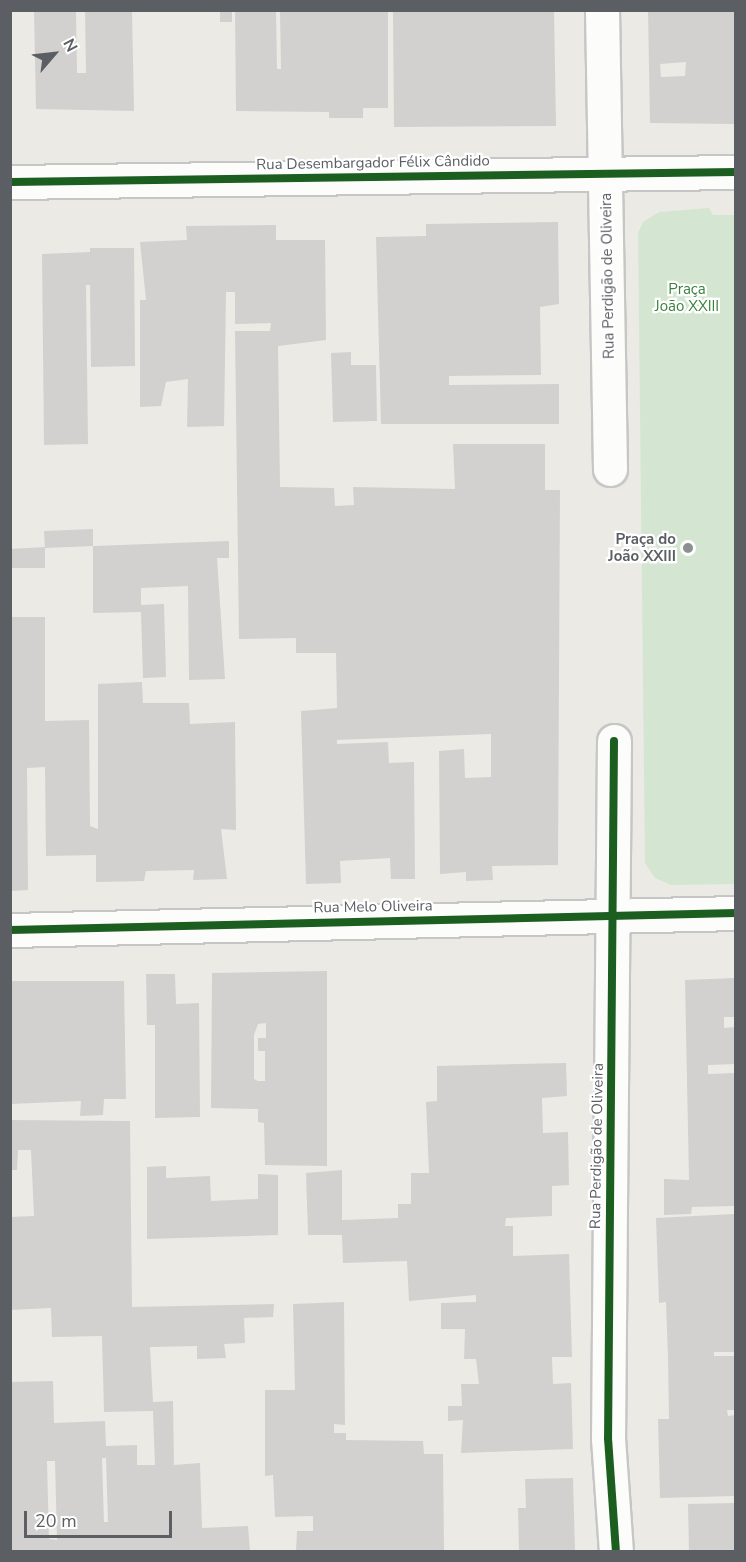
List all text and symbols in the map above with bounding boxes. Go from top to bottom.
north arrow [24,24,84,84]
text: N [57,35,82,56]
street label: Rua Desembargador Félix Cândido [256,152,490,174]
street label: Rua Perdigão de Oliveira [598,193,618,359]
park label: Praça João XXIII [655,280,719,315]
place label: Praça do João XXIII [608,530,676,565]
marker: Praça do João XXIII [681,541,695,555]
street label: Rua Melo Oliveira [313,897,433,917]
street label: Rua Perdigão de Oliveira [587,1063,607,1229]
scale bar [27,1499,176,1537]
text: 20 m [35,1509,77,1533]

